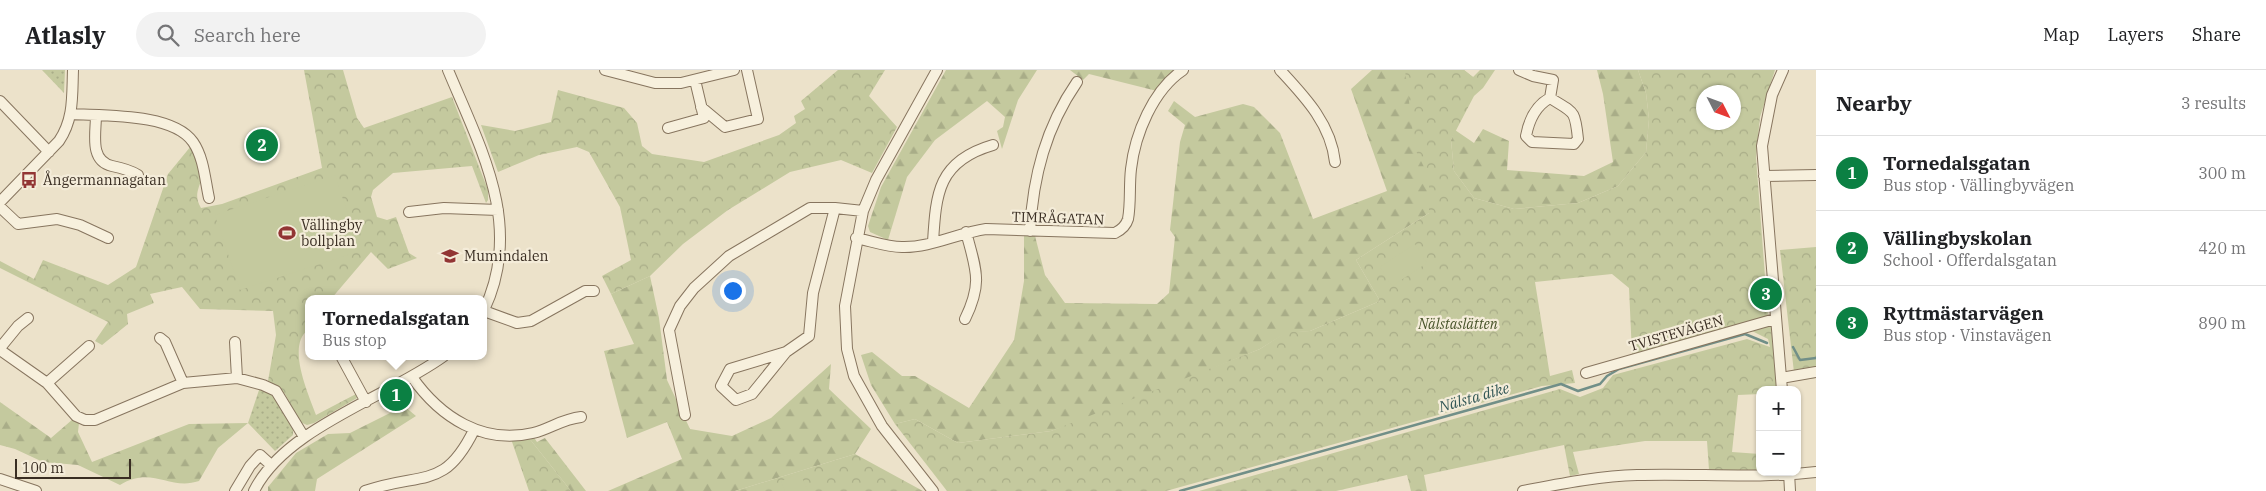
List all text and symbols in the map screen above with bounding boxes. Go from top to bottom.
search box [136,12,486,57]
text: Atlasly [25,19,106,51]
icon: search [154,21,182,49]
text: Search here [194,23,301,47]
text: Map [2043,23,2080,46]
text: Layers [2108,23,2164,46]
text: Share [2192,23,2241,46]
north arrow [1696,85,1741,130]
text: Nearby [1836,89,1912,117]
text: 3 results [2181,93,2246,113]
pin: 2 [246,126,278,164]
text: Tornedalsgatan [1883,151,2030,175]
text: 1 [1847,163,1857,183]
text: 300 m [2198,163,2246,183]
bus stop icon: Ångermannagatan [19,170,39,190]
place label: Ångermannagatan [43,170,166,189]
text: Bus stop · Vällingbyvägen [1883,175,2075,195]
street label: TIMRÅGATAN [1011,206,1105,229]
place label: Vällingby bollplan [301,216,363,250]
sports icon: Vällingby bollplan [277,223,297,243]
text: Vällingbyskolan [1883,226,2032,250]
text: 2 [1847,238,1857,258]
text: 420 m [2198,238,2246,258]
school or university icon: Mumindalen [440,246,460,266]
place label: Mumindalen [464,247,548,265]
text: School · Offerdalsgatan [1883,250,2057,270]
pin: 3 [1750,275,1782,313]
your location [720,278,746,304]
popup [305,295,487,360]
text: Ryttmästarvägen [1883,301,2044,325]
text: Tornedalsgatan [322,306,470,330]
street label: TVISTEVÄGEN [1627,311,1725,355]
text: 3 [1847,313,1857,333]
text: 890 m [2198,313,2246,333]
park label: Nälstaslätten [1417,315,1498,333]
text: Bus stop · Vinstavägen [1883,325,2052,345]
text: Bus stop [322,330,387,350]
pin: 1 [380,376,412,414]
water label: Nälsta dike [1436,378,1512,416]
map controls [1756,386,1801,476]
button: + [1756,386,1801,431]
button: − [1756,431,1801,476]
scale bar [15,456,131,479]
text: 100 m [22,459,64,477]

